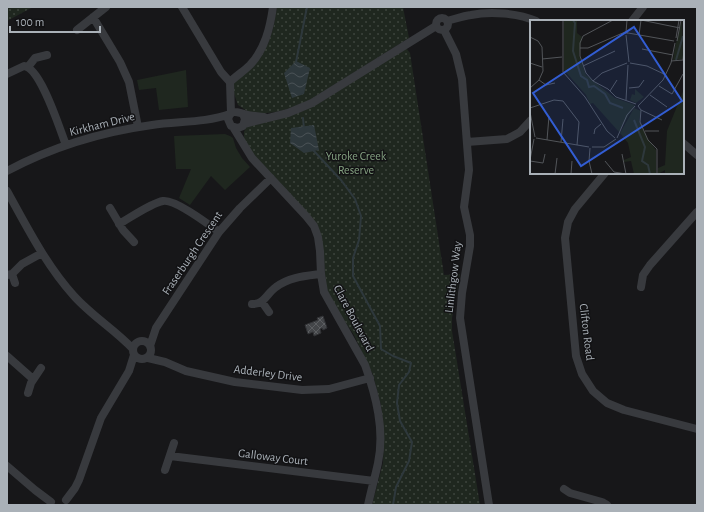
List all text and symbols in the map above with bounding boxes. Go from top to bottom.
scale bar [10,8,100,34]
text: 100 m [16,16,44,28]
inset map [530,20,684,174]
street label: Kirkham Drive [68,110,136,138]
park label: Yuroke Creek Reserve [326,150,387,176]
street label: Fraserburgh Crescent [160,209,224,297]
street label: Linlithgow Way [443,240,464,314]
street label: Clare Boulevard [332,283,376,353]
street label: Clifton Road [578,303,596,361]
street label: Adderley Drive [233,363,303,384]
street label: Galloway Court [237,447,309,468]

